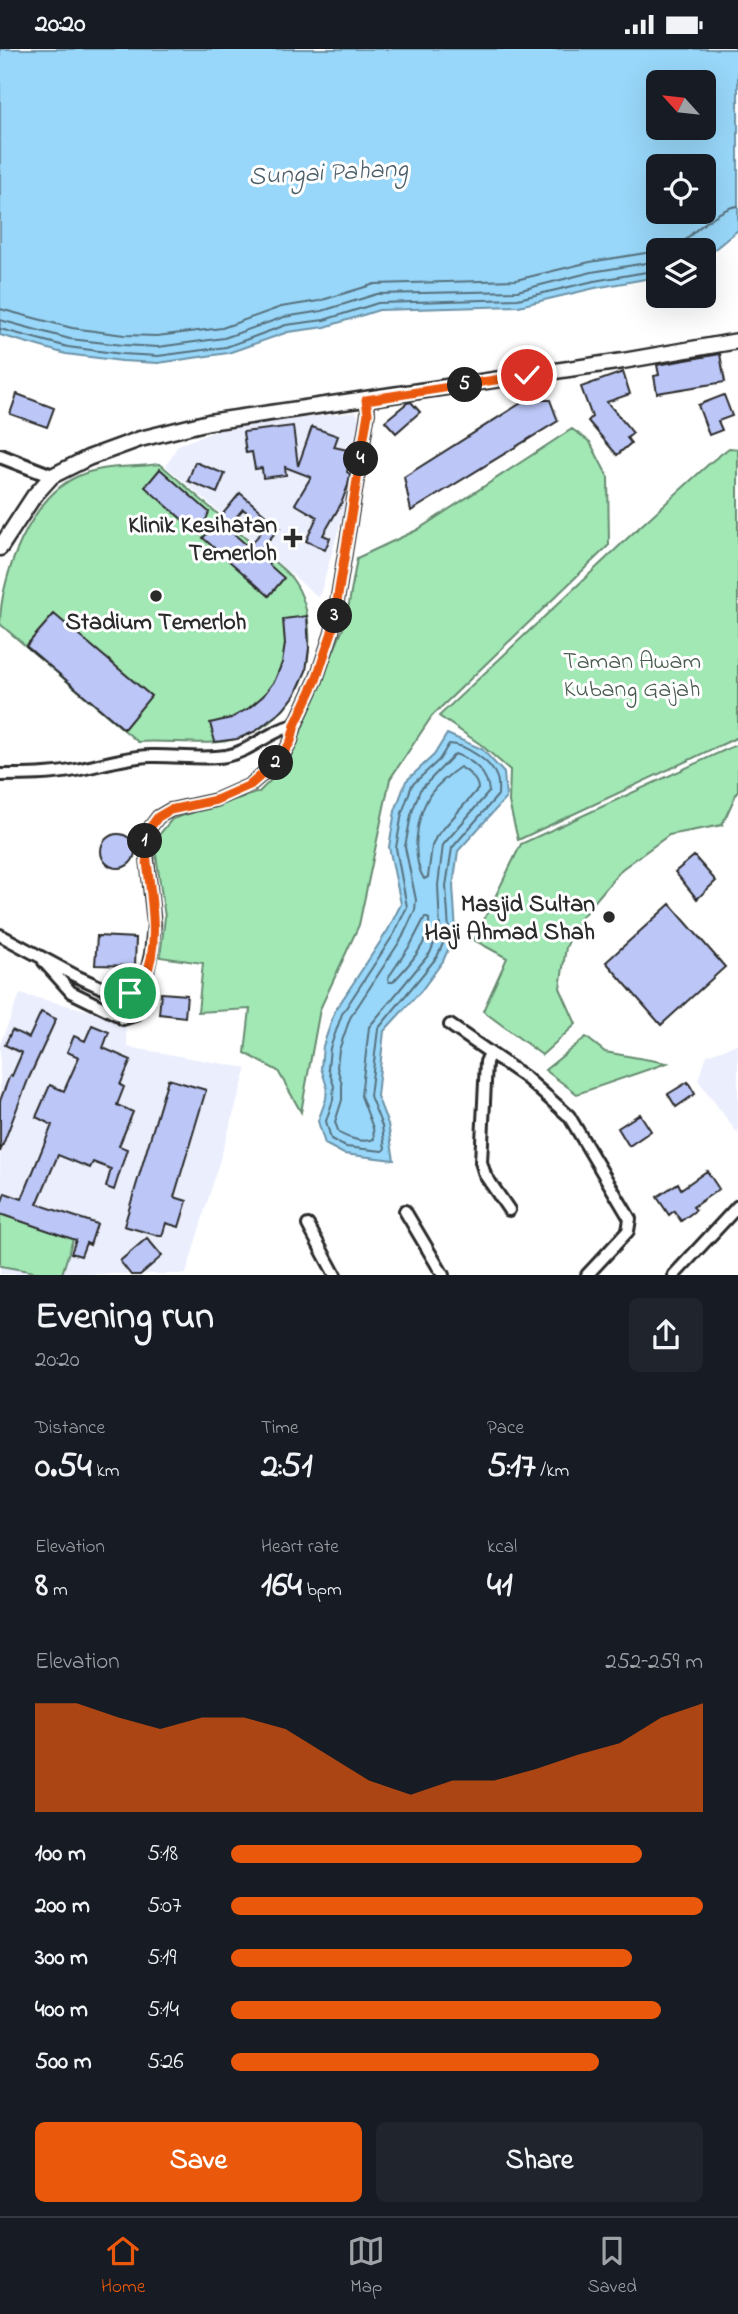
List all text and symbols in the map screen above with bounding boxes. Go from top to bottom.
text: 20:20 [35,6,86,44]
north arrow [646,70,716,140]
map controls [646,70,716,308]
water label: Sungai Pahang [247,151,410,197]
button: locate [646,154,716,224]
button: layers [646,238,716,308]
pin [497,345,557,405]
icon: check [508,356,546,394]
pin: 5 [448,367,482,403]
text: 5 [459,371,470,398]
pin: 4 [344,441,378,477]
text: 4 [357,445,364,472]
place label: Klinik Kesihatan Temerloh [128,509,277,572]
marker: Klinik Kesihatan Temerloh [283,528,303,548]
marker: Stadium Temerloh [148,588,164,604]
pin: 3 [318,599,352,633]
text: 3 [331,602,338,629]
place label: Stadium Temerloh [65,606,247,641]
park label: Taman Awam Kubang Gajah [563,645,701,708]
pin: 2 [258,745,294,781]
text: 2 [271,749,280,776]
pin: 1 [128,823,162,859]
text: 1 [141,827,148,854]
place label: Masjid Sultan Haji Ahmad Shah [425,888,595,951]
marker: Masjid Sultan Haji Ahmad Shah [601,909,617,925]
pin [100,963,160,1023]
icon: arrive [111,974,149,1012]
text: Evening run [35,1290,214,1346]
button: share [629,1298,703,1372]
text: 20:20 [35,1344,80,1377]
text: Distance [35,1415,105,1442]
text: Time [261,1415,299,1442]
text: Pace [487,1415,524,1442]
text: 0.54 [35,1442,92,1493]
text: 2:51 [261,1442,313,1493]
text: 5:17 [487,1442,536,1493]
text: km [92,1458,120,1485]
text: /km [536,1458,569,1485]
text: Elevation [35,1534,105,1561]
text: Heart rate [261,1534,339,1561]
text: kcal [487,1534,517,1561]
text: 8 [35,1561,48,1612]
text: 164 [261,1561,302,1612]
text: 41 [487,1561,513,1612]
text: m [48,1577,68,1604]
text: bpm [302,1577,342,1604]
text: Elevation [35,1646,120,1679]
text: 252–259 m [605,1646,703,1679]
text: 100 m [35,1838,86,1871]
text: 5:18 [147,1838,178,1871]
text: 200 m [35,1890,90,1923]
text: 5:07 [147,1890,182,1923]
text: 300 m [35,1942,88,1975]
text: 5:19 [147,1942,176,1975]
text: 400 m [35,1994,88,2027]
text: 5:14 [147,1994,179,2027]
text: 500 m [35,2046,92,2079]
text: 5:26 [147,2046,184,2079]
button: Save [35,2122,362,2202]
button: Share [376,2122,703,2202]
tab: Home [101,2232,145,2301]
tab: Map [347,2232,385,2301]
tab: Saved [587,2232,637,2301]

